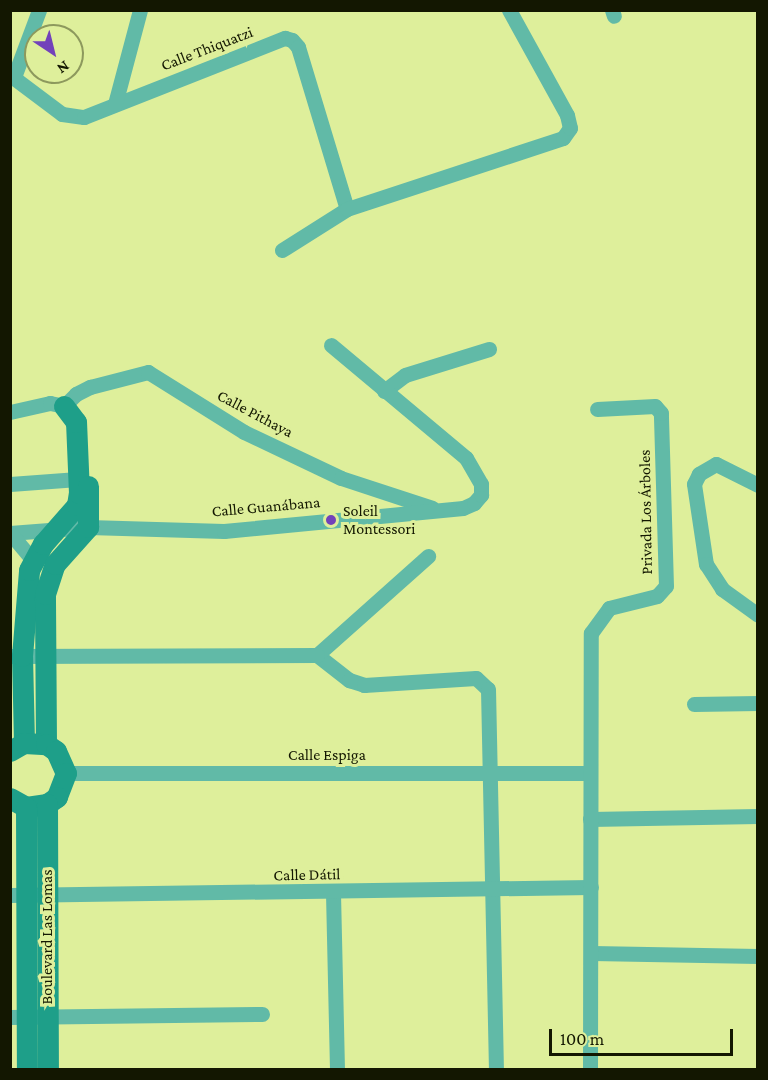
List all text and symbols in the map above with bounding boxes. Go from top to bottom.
street label: Calle Thiquatzi [158,23,256,75]
north arrow [24,24,84,84]
text: N [54,57,73,78]
street label: Calle Pithaya [214,386,296,442]
street label: Privada Los Árboles [635,449,657,575]
street label: Calle Guanábana [211,493,321,521]
place label: Soleil Montessori [343,501,415,539]
marker: Soleil Montessori [324,513,338,527]
street label: Calle Espiga [288,745,366,765]
street label: Calle Dátil [273,865,341,885]
street label: Boulevard Las Lomas [37,870,57,1004]
scale bar [552,1017,736,1055]
text: 100 m [560,1029,604,1049]

